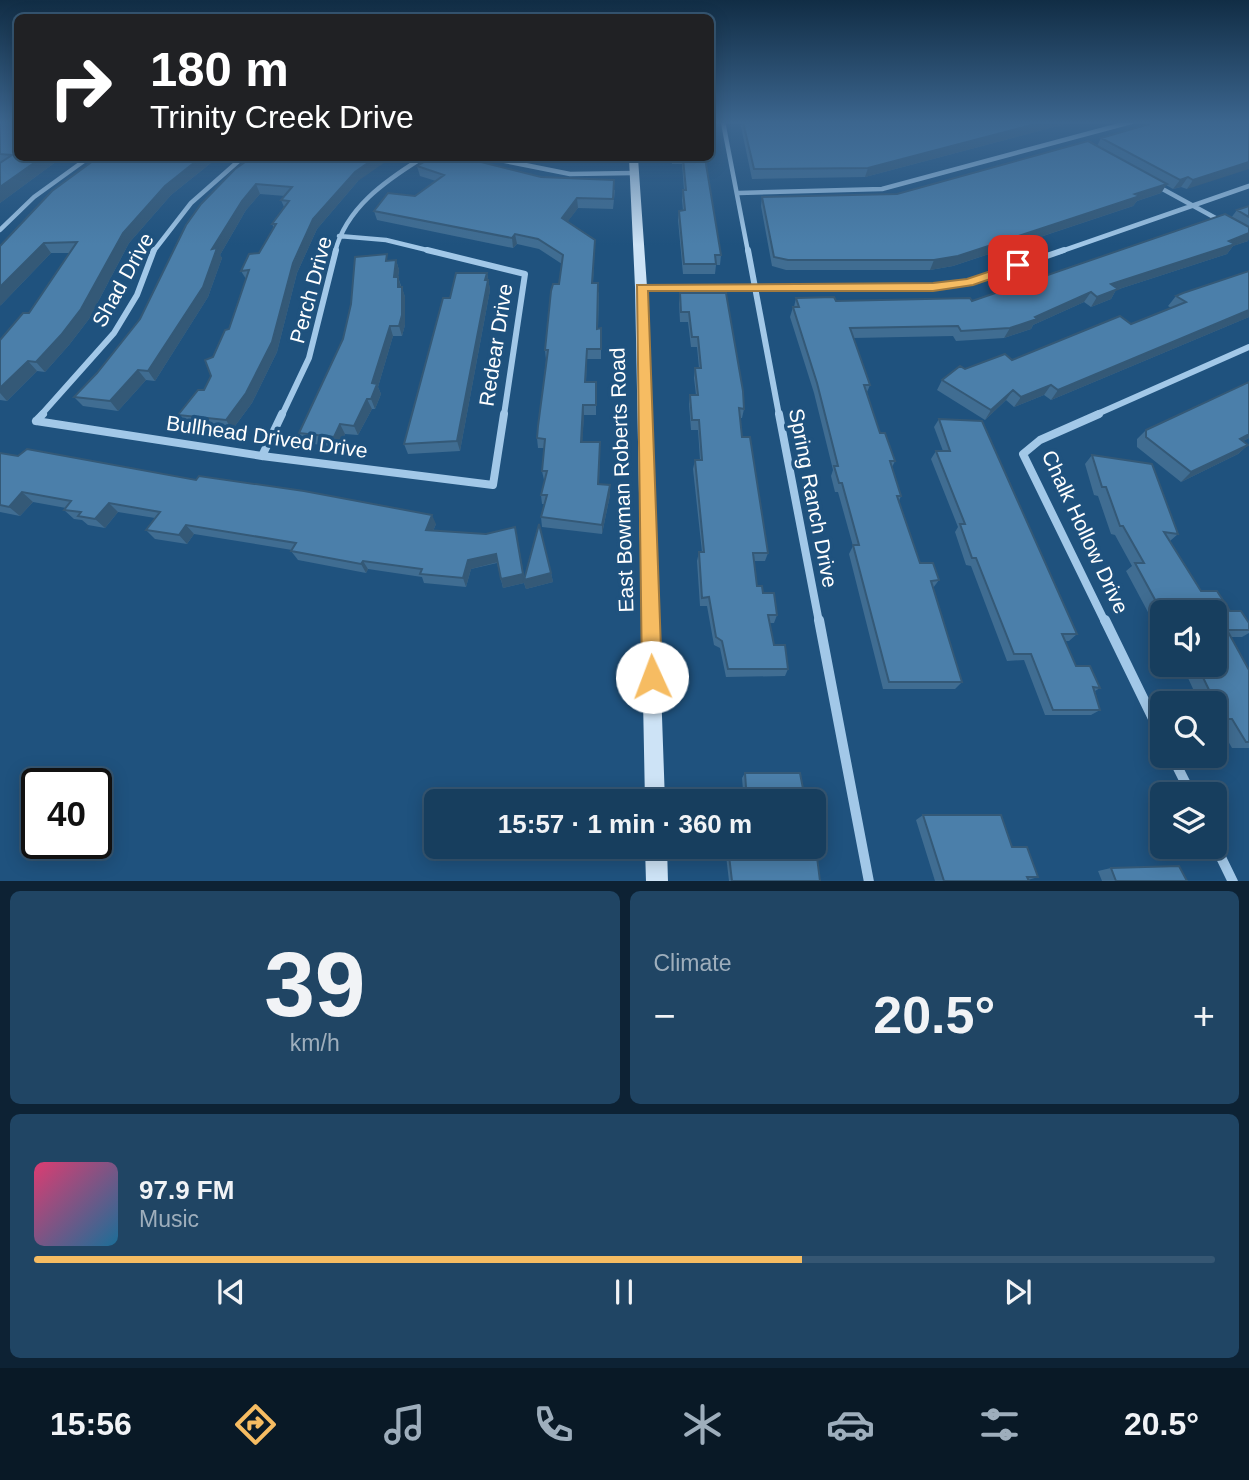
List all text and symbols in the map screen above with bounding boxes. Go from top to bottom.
icon: right [35,42,126,133]
text: 180 m [150,42,289,96]
text: Trinity Creek Drive [150,99,414,135]
street label: Shad Drive [87,229,158,331]
street label: Perch Drive [285,234,336,346]
pin [988,235,1048,295]
icon: arrive [999,246,1037,284]
street label: Redear Drive [474,282,517,408]
street label: East Bowman Roberts Road [605,347,638,613]
street label: Spring Ranch Drive [785,406,842,589]
street label: Bullhead Drived Drive [165,411,369,462]
street label: Chalk Hollow Drive [1038,447,1133,617]
map controls [1150,600,1227,859]
button: sound [1150,600,1227,677]
position arrow [615,640,689,714]
button: search [1150,691,1227,768]
speed limit sign: 40 [21,768,112,859]
button: layers [1150,782,1227,859]
text: 15:57 · 1 min · 360 m [498,809,752,839]
text: 39 [264,934,365,1035]
text: Climate [654,950,731,976]
text: 20.5° [873,986,995,1044]
text: − [654,995,676,1037]
text: + [1193,995,1215,1037]
text: km/h [290,1030,340,1056]
text: 97.9 FM [139,1175,234,1205]
text: Music [139,1206,199,1232]
icon: previous [212,1273,250,1311]
icon: pause [605,1273,643,1311]
icon: next [999,1273,1037,1311]
icon: directions [231,1400,280,1449]
icon: music [380,1400,429,1449]
icon: phone [529,1400,578,1449]
icon: climate [678,1400,727,1449]
icon: car [826,1400,875,1449]
icon: filters [975,1400,1024,1449]
text: 15:56 [50,1406,132,1442]
text: 20.5° [1124,1406,1199,1442]

